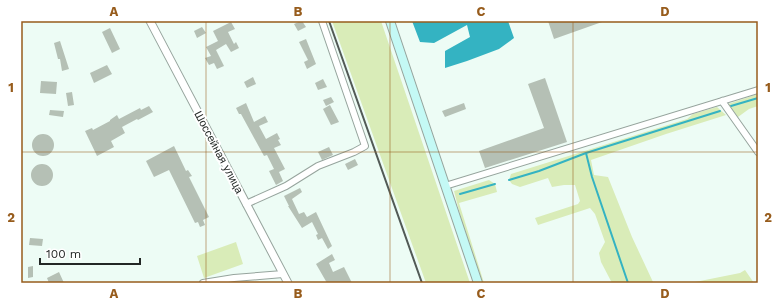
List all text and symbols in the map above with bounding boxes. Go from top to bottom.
text: A [110,4,119,19]
text: B [294,4,303,19]
text: C [477,4,486,19]
text: D [660,4,670,19]
text: 1 [8,80,14,95]
text: 1 [765,80,771,95]
street label: Шоссейная улица [191,109,246,197]
text: 2 [7,210,15,225]
text: 2 [764,210,772,225]
scale bar [40,240,140,266]
text: 100 m [46,247,81,261]
text: A [110,286,119,301]
text: B [294,286,303,301]
text: C [477,286,486,301]
text: D [660,286,670,301]

